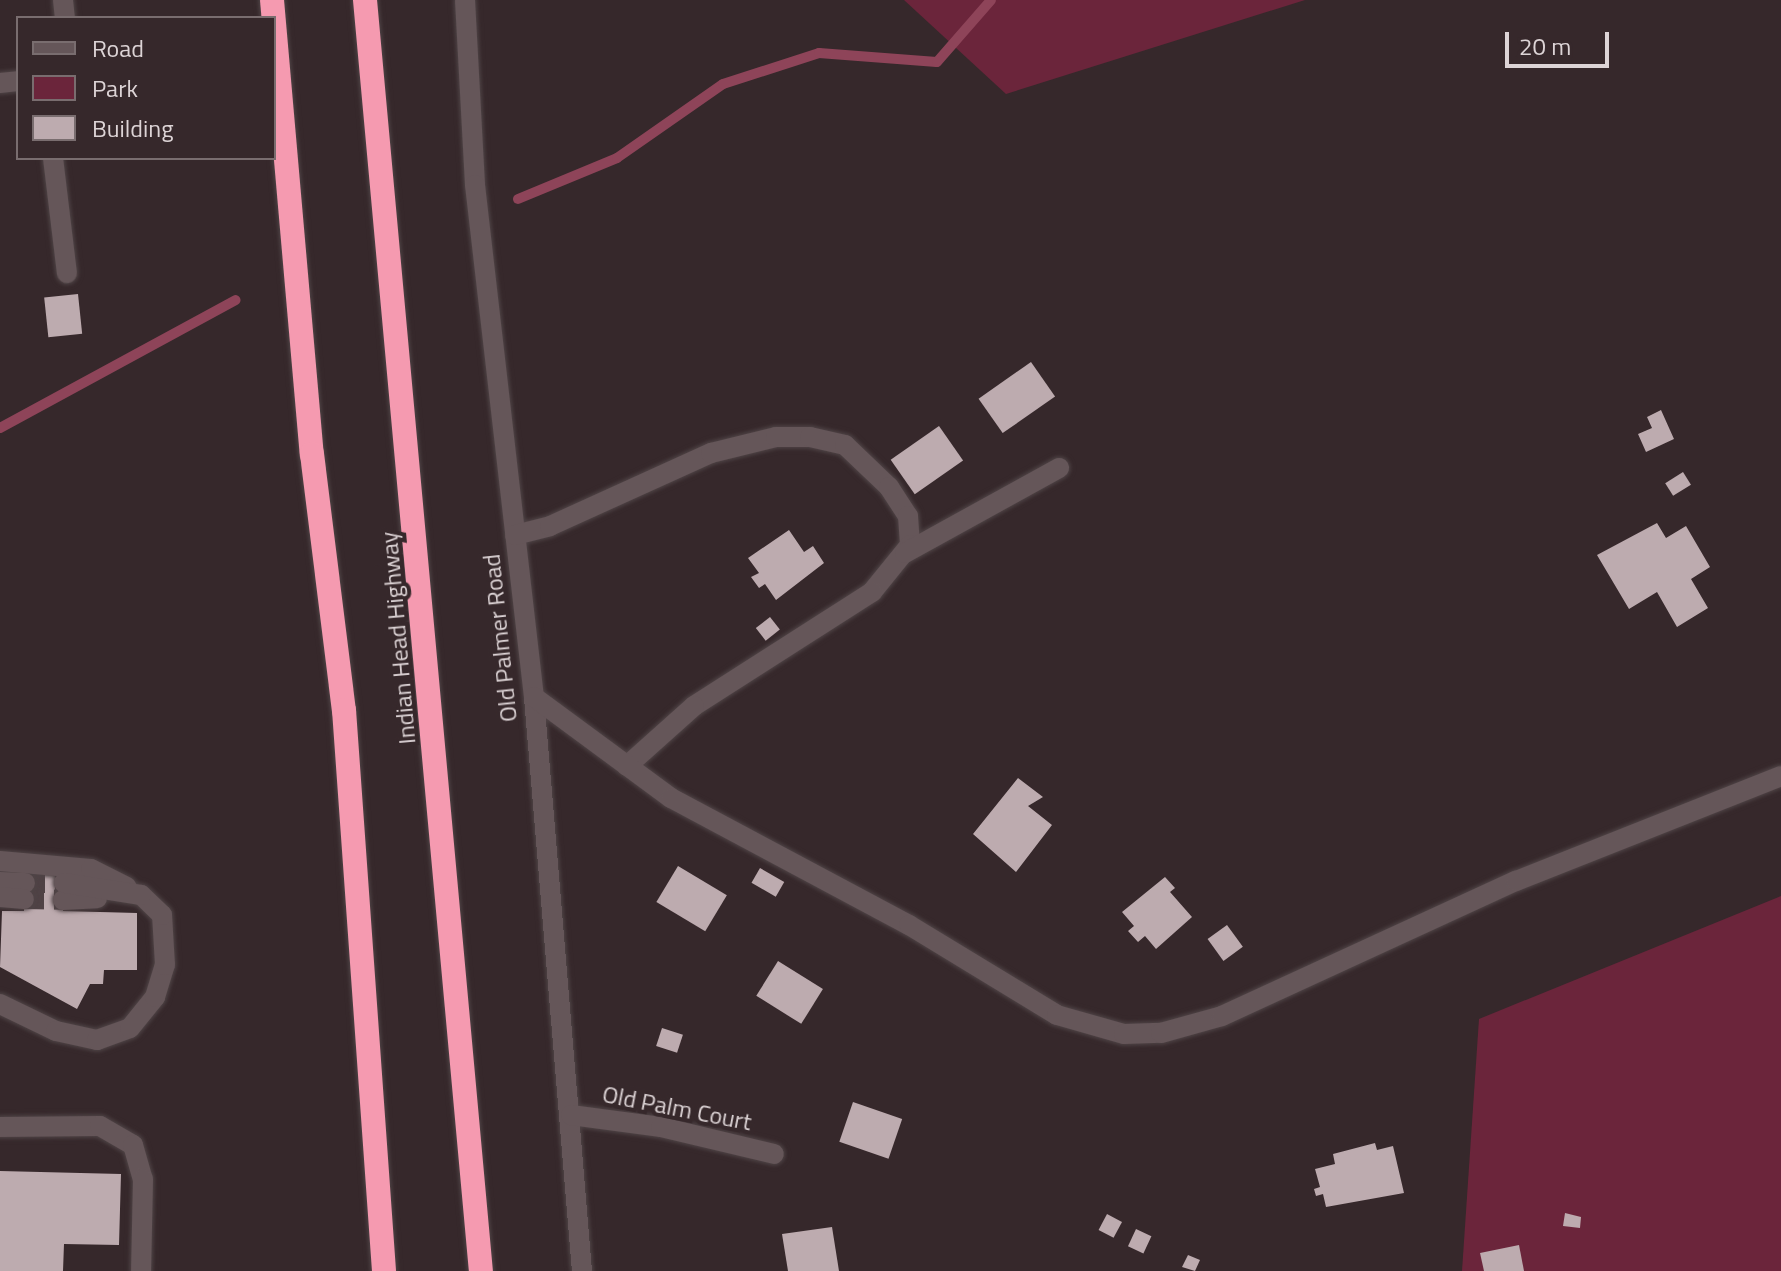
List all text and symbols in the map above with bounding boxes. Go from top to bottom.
legend [16,16,276,160]
scale bar [1509,16,1613,66]
text: 20 m [1519,28,1571,64]
text: Road [92,30,144,66]
text: Park [92,70,138,106]
text: Building [92,110,174,146]
street label: Indian Head Highway [374,530,422,746]
street label: Old Palmer Road [477,553,523,723]
street label: Old Palm Court [600,1079,754,1137]

